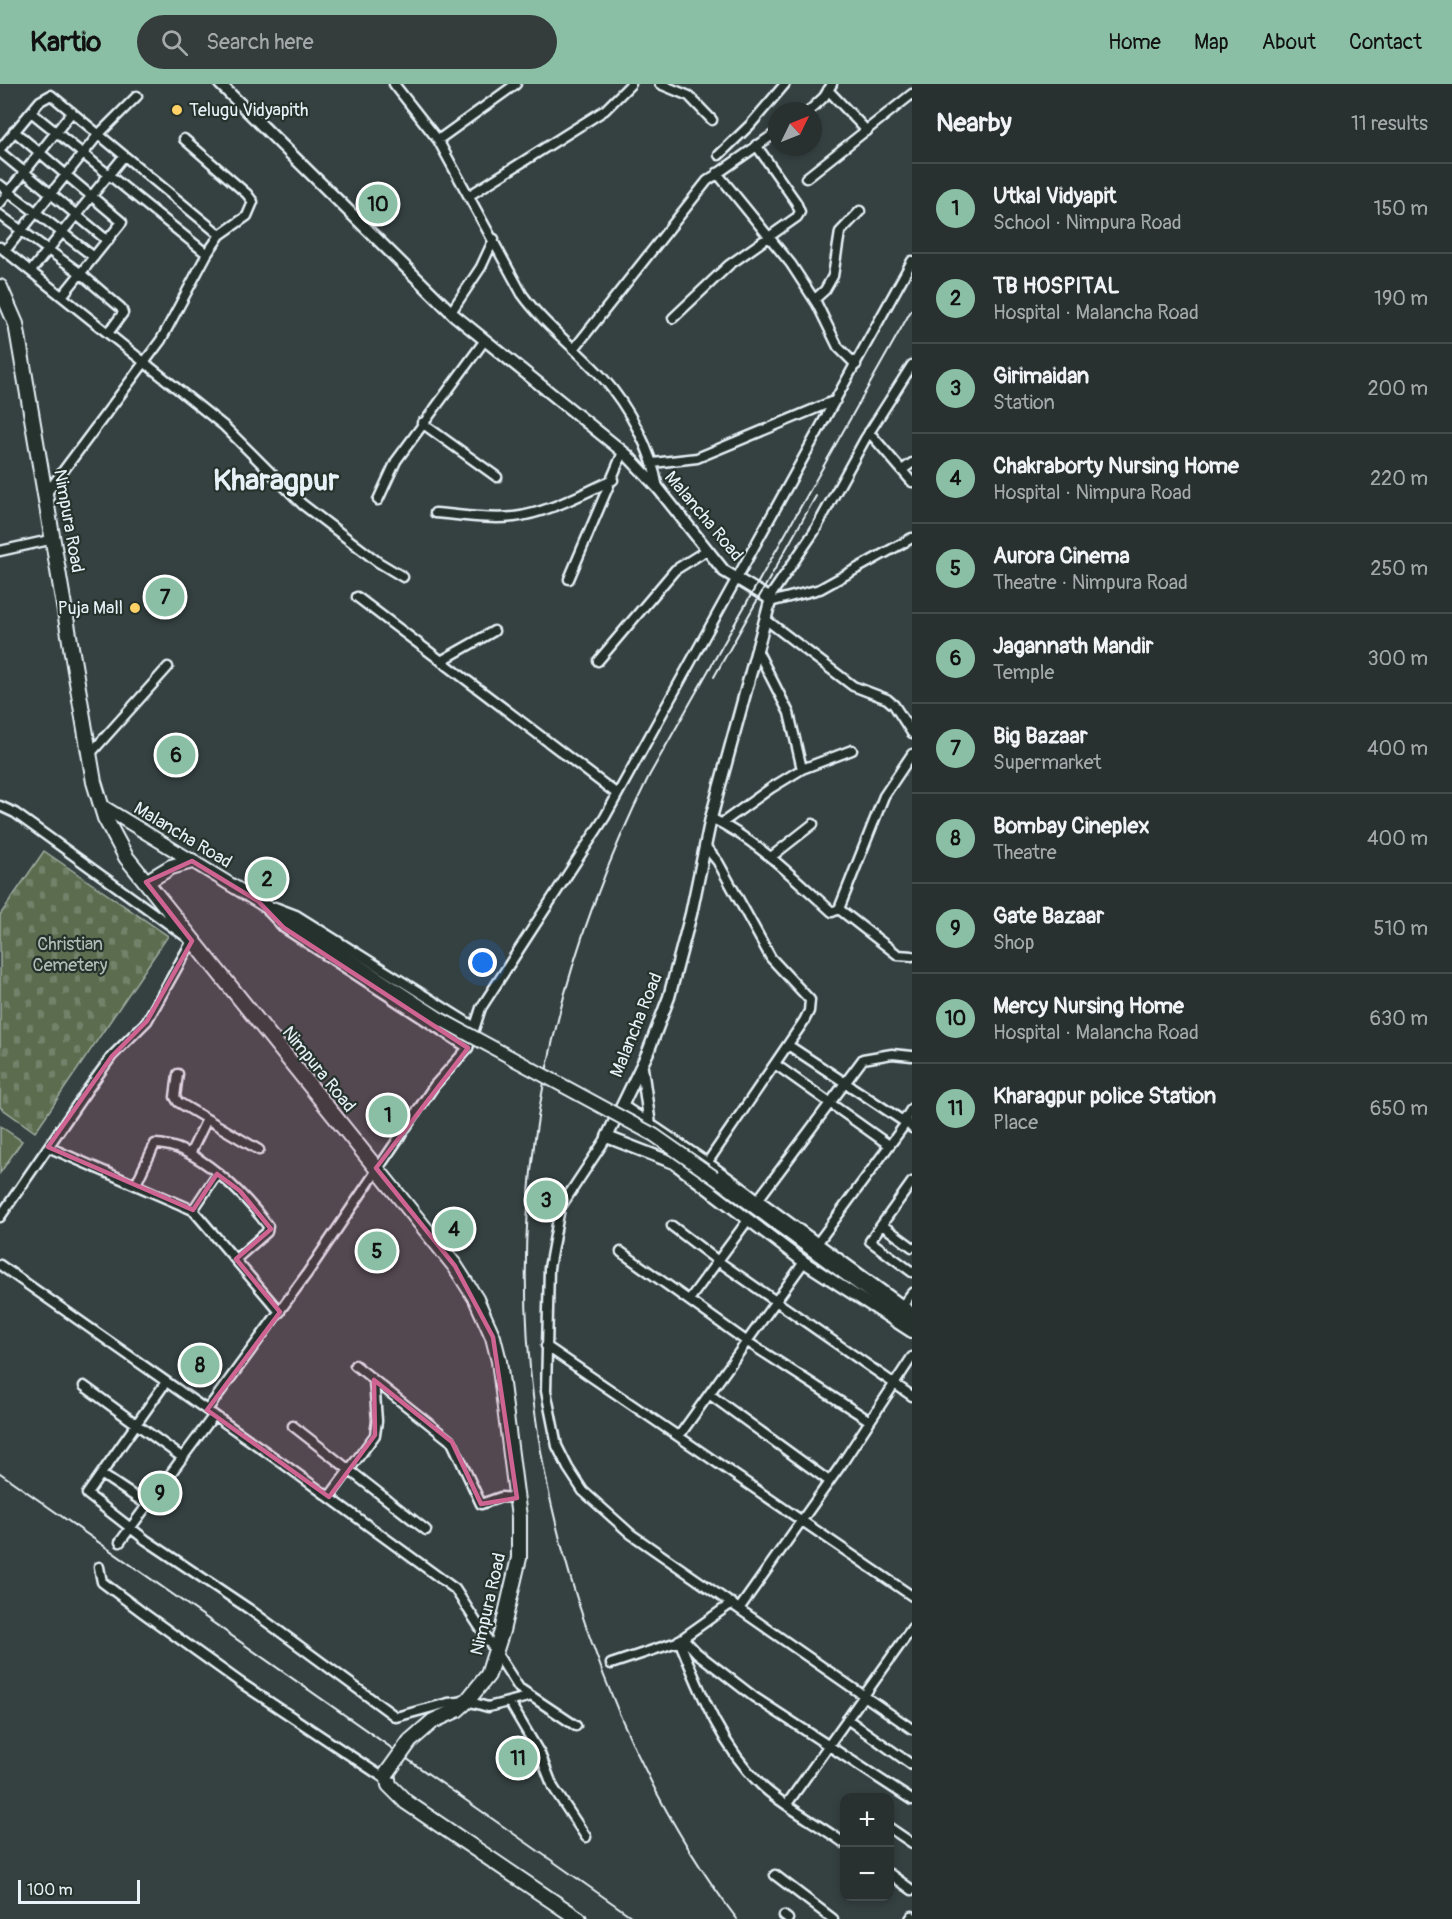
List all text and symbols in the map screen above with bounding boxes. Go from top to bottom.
search box [137,15,557,69]
text: Kartio [30,25,101,60]
icon: search [158,26,191,59]
text: Search here [206,28,314,56]
text: Home [1108,29,1161,56]
text: Map [1194,29,1229,56]
text: About [1262,29,1316,56]
text: Contact [1349,29,1422,56]
place label: Telugu Vidyapith [189,99,308,122]
north arrow [768,102,822,156]
marker: Telugu Vidyapith [170,103,184,117]
text: Nearby [936,107,1012,139]
text: 11 results [1351,111,1428,136]
pin: 10 [358,182,398,226]
text: Utkal Vidyapit [993,182,1116,210]
text: 1 [952,196,959,221]
text: 150 m [1374,196,1428,221]
text: School · Nimpura Road [993,210,1182,235]
text: TB HOSPITAL [993,272,1120,300]
text: 2 [950,286,961,311]
text: 190 m [1374,286,1428,311]
text: Hospital · Malancha Road [993,300,1199,325]
text: Girimaidan [993,362,1089,390]
text: 3 [950,376,961,401]
text: 200 m [1367,376,1428,401]
text: Station [993,390,1055,415]
text: Chakraborty Nursing Home [993,452,1239,480]
district label: Kharagpur [213,462,339,499]
street label: Malancha Road [659,466,748,566]
text: 4 [950,466,961,491]
text: 220 m [1370,466,1428,491]
street label: Nimpura Road [48,468,89,575]
text: Hospital · Nimpura Road [993,480,1192,505]
text: Aurora Cinema [993,542,1130,570]
text: 5 [950,556,961,581]
text: 250 m [1370,556,1428,581]
text: Theatre · Nimpura Road [993,570,1188,595]
pin: 7 [146,574,184,620]
place label: Puja Mall [58,597,123,620]
marker: Puja Mall [128,601,142,615]
text: Jagannath Mandir [993,632,1153,660]
text: 6 [950,646,961,671]
text: 300 m [1367,646,1428,671]
text: Temple [993,660,1054,685]
text: Big Bazaar [993,722,1088,750]
pin: 6 [156,732,195,778]
text: 7 [950,736,961,761]
text: 400 m [1367,736,1428,761]
text: Supermarket [993,750,1102,775]
street label: Malancha Road [129,797,236,874]
text: Bombay Cineplex [993,812,1149,840]
text: 8 [950,826,961,851]
text: 400 m [1367,826,1428,851]
text: Theatre [993,840,1057,865]
pin: 2 [248,856,286,902]
text: Gate Bazaar [993,902,1104,930]
text: 9 [950,916,961,941]
text: 510 m [1374,916,1428,941]
text: Shop [993,930,1034,955]
park label: Christian Cemetery [33,933,108,977]
your location [468,948,497,977]
street label: Malancha Road [605,970,668,1081]
text: Mercy Nursing Home [993,992,1184,1020]
text: 10 [945,1006,966,1031]
text: 630 m [1369,1006,1428,1031]
text: Hospital · Malancha Road [993,1020,1199,1045]
street label: Nimpura Road [277,1021,360,1117]
text: Kharagpur police Station [993,1082,1216,1110]
pin: 1 [368,1092,408,1138]
text: 11 [948,1096,963,1121]
text: 650 m [1370,1096,1428,1121]
text: Place [993,1110,1038,1135]
pin: 3 [526,1178,566,1222]
pin: 4 [434,1206,474,1252]
pin: 5 [358,1228,397,1274]
pin: 8 [180,1342,220,1388]
pin: 9 [140,1470,180,1516]
street label: Nimpura Road [466,1551,511,1658]
pin: 11 [498,1736,538,1780]
map controls [840,1793,894,1901]
button: + [840,1793,894,1847]
button: − [840,1847,894,1901]
scale bar [18,1877,140,1904]
text: 100 m [27,1880,73,1900]

